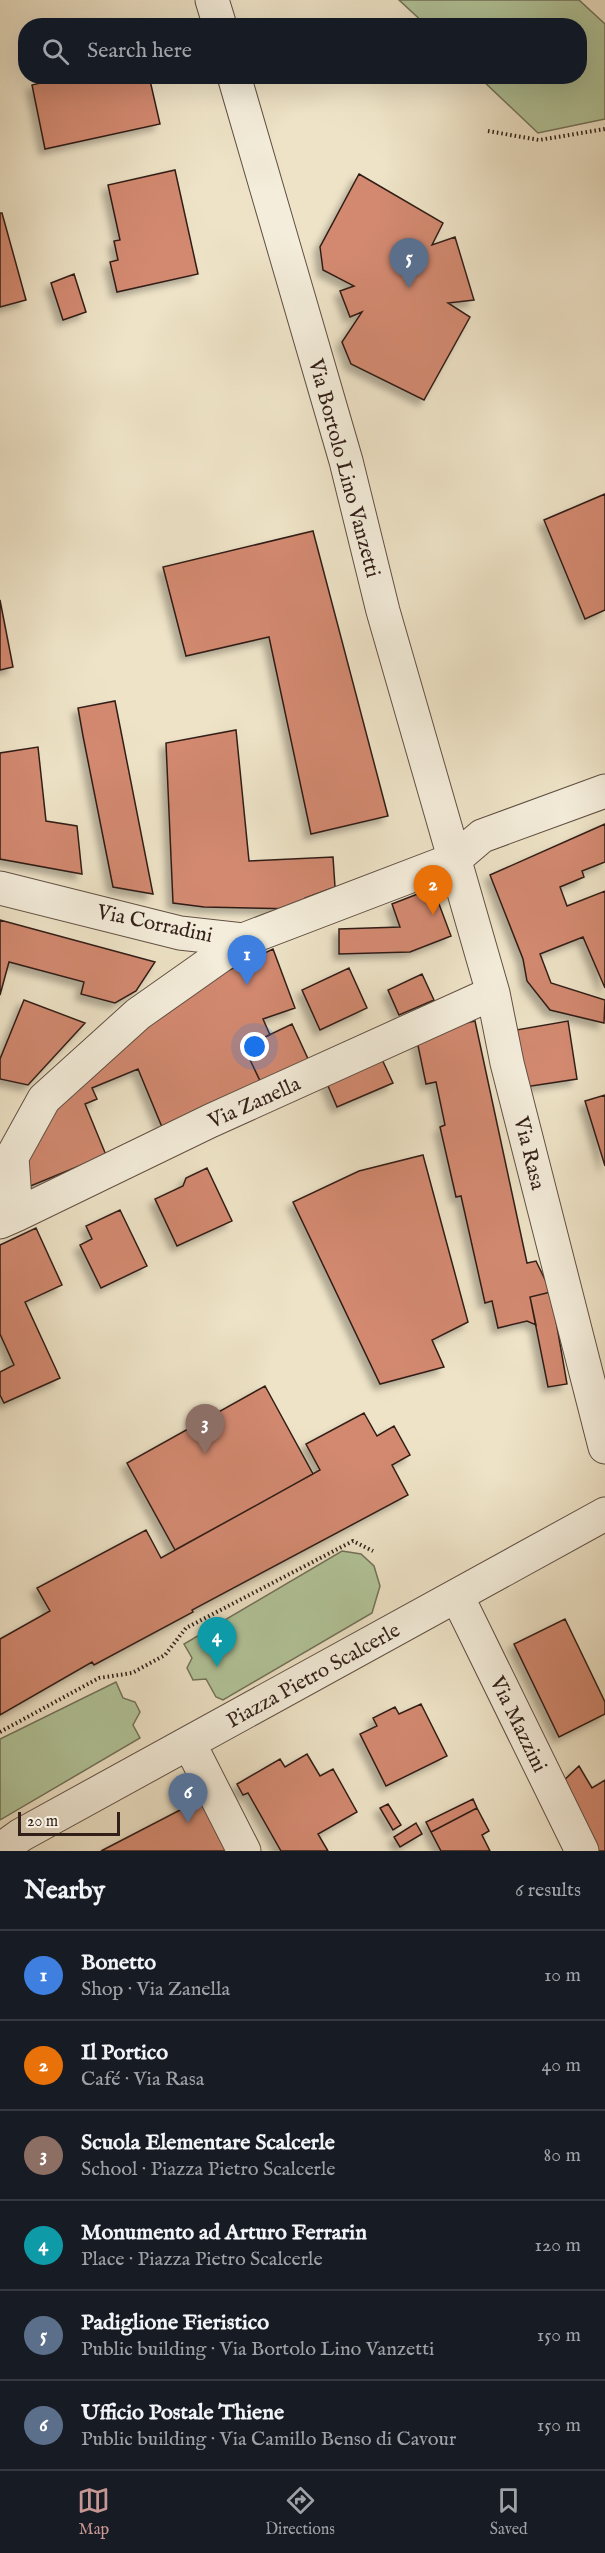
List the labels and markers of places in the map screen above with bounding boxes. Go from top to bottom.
pin: 5 [390,238,428,288]
pin: 2 [414,866,452,915]
pin: 1 [228,936,266,985]
pin: 3 [186,1404,224,1454]
pin: 4 [198,1618,236,1667]
pin: 6 [168,1774,207,1823]

